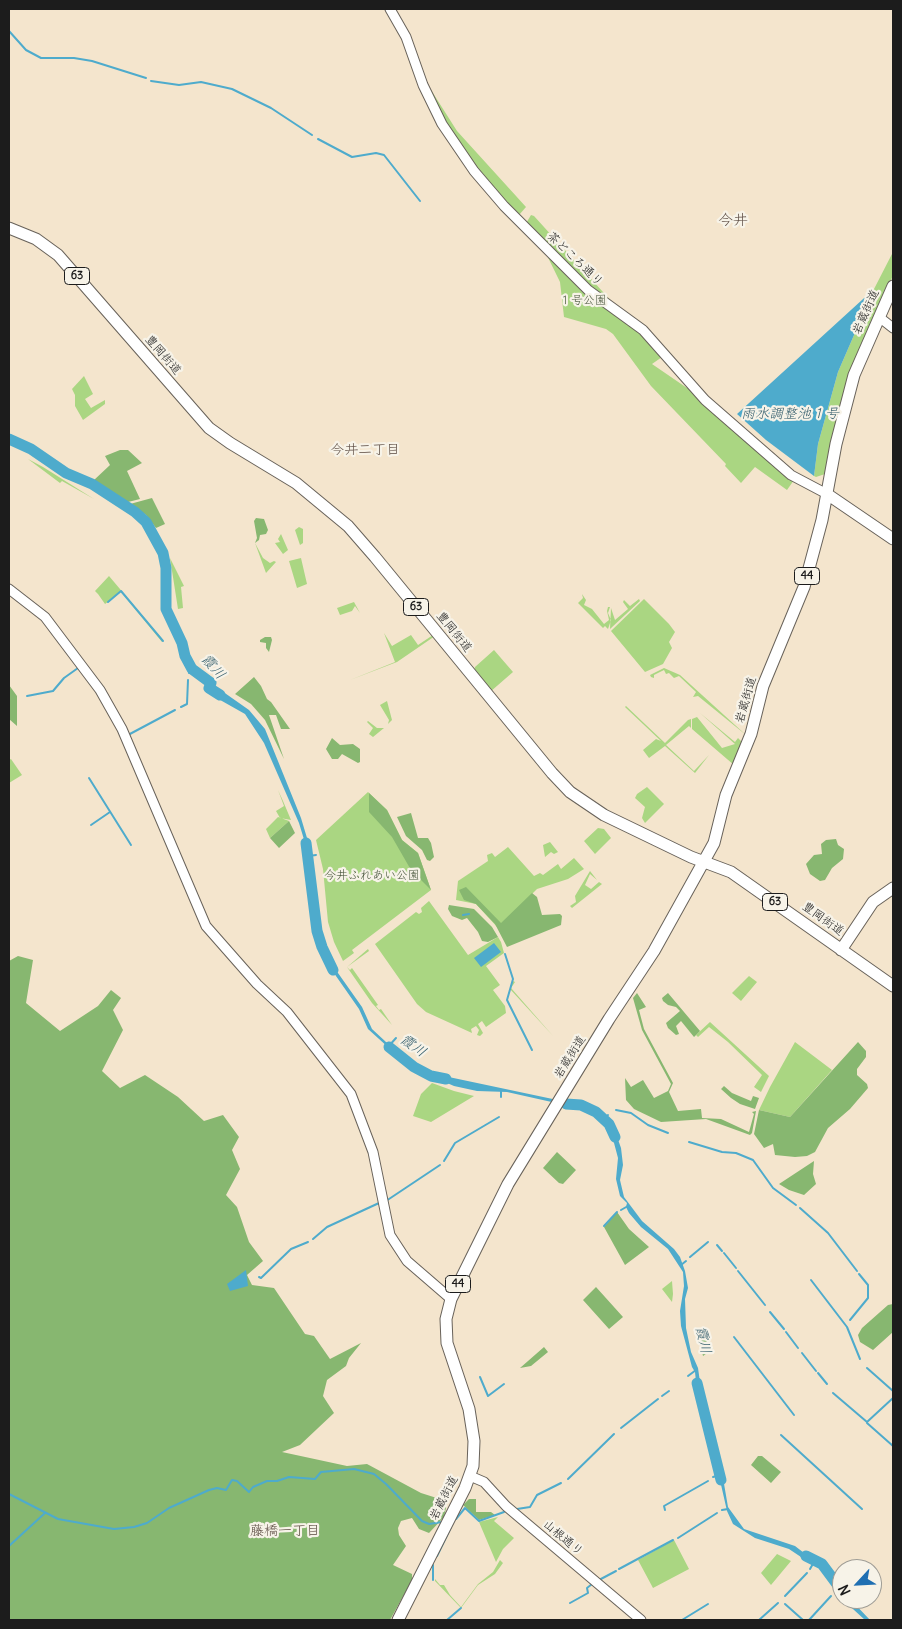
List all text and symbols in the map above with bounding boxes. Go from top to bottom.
district label: 今井 [718,212,748,230]
street label: 茶どころ通り [544,229,606,289]
road number: 63 [64,268,90,284]
street label: 岩蔵街道 [850,287,882,337]
park label: １号公園 [559,294,607,308]
street label: 豊岡街道 [142,332,184,378]
water label: 雨水調整池１号 [741,406,839,422]
district label: 今井二丁目 [330,442,400,458]
road number: 44 [794,568,820,584]
road number: 63 [404,598,428,616]
street label: 豊岡街道 [433,609,475,655]
water label: 霞川 [197,651,229,683]
street label: 岩蔵街道 [732,675,760,725]
park label: 今井ふれあい公園 [324,869,420,883]
road number: 63 [762,894,788,910]
street label: 豊岡街道 [799,899,847,939]
water label: 霞川 [397,1031,429,1061]
street label: 岩蔵街道 [551,1033,589,1081]
road number: 44 [446,1276,470,1292]
water label: 霞川 [692,1324,714,1356]
street label: 岩蔵街道 [427,1473,461,1523]
street label: 山根通り [540,1517,586,1559]
district label: 藤橋一丁目 [250,1523,320,1539]
north arrow [832,1559,882,1609]
text: N [834,1582,855,1598]

